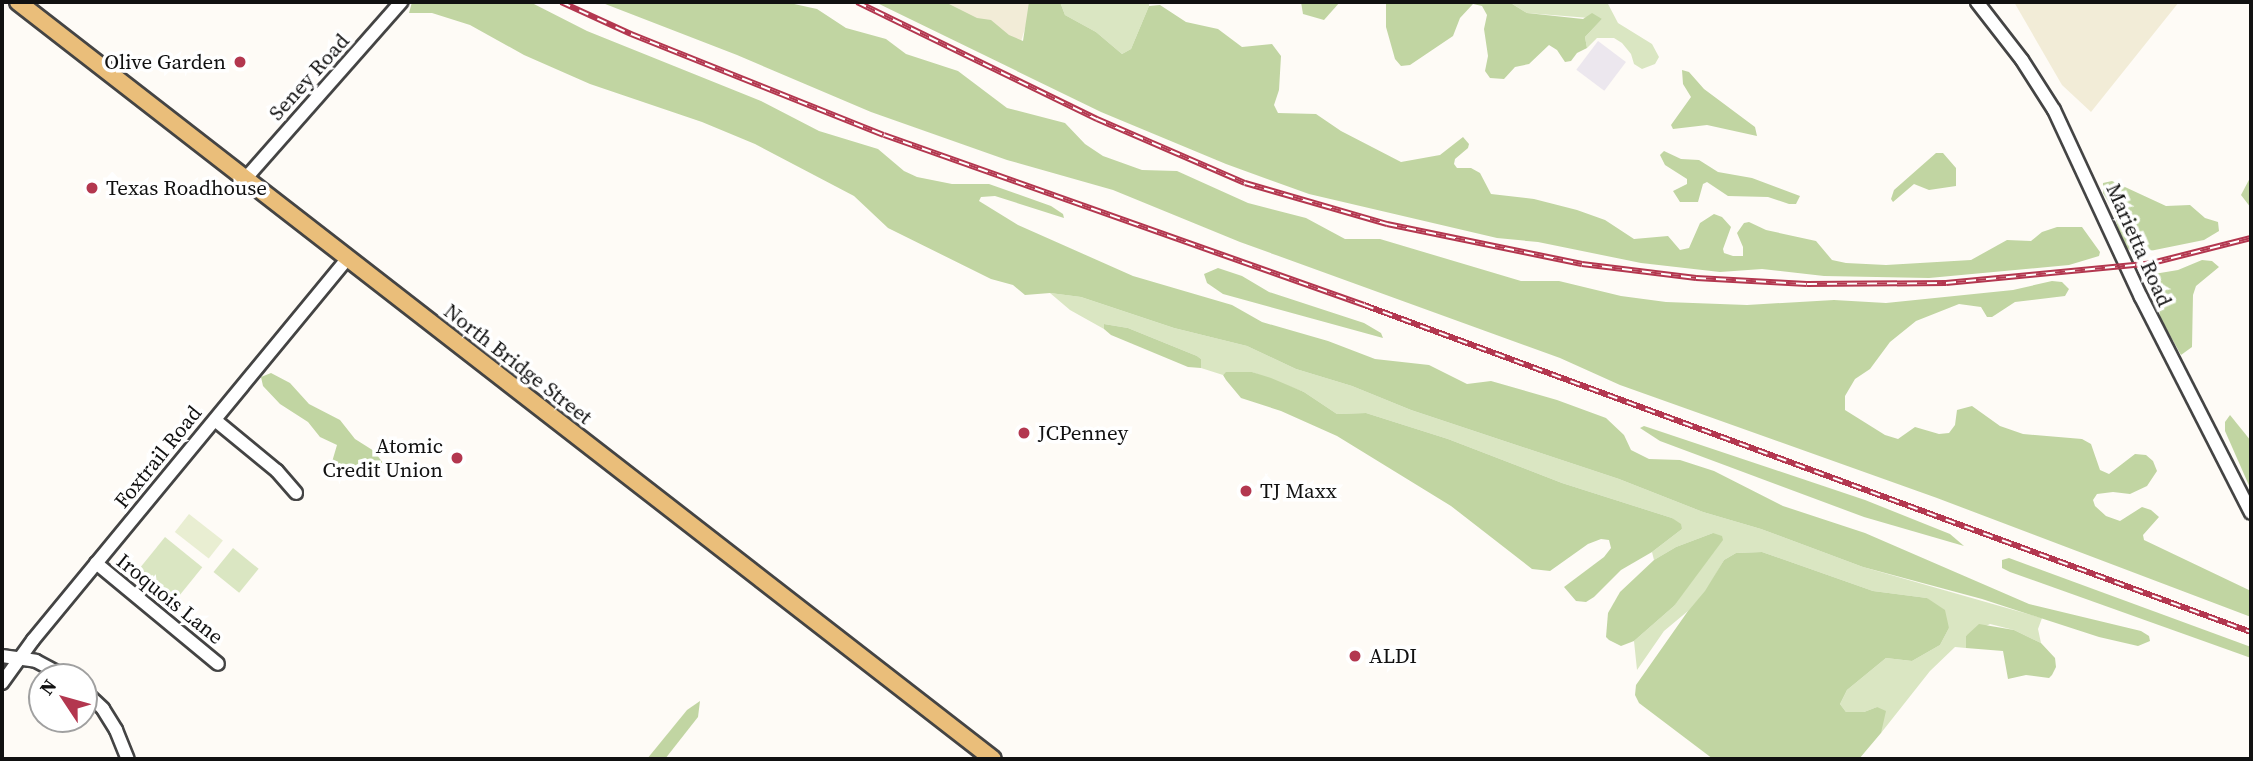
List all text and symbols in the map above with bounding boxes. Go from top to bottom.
street label: Seney Road [264,28,354,126]
place label: Olive Garden [104,49,226,75]
marker: Olive Garden [232,54,248,70]
place label: Texas Roadhouse [106,175,267,201]
marker: Texas Roadhouse [84,180,100,196]
street label: Marietta Road [2101,180,2177,310]
street label: North Bridge Street [439,298,597,430]
street label: Foxtrail Road [109,401,207,513]
place label: JCPenney [1038,420,1128,446]
marker: JCPenney [1016,425,1032,441]
place label: Atomic Credit Union [323,433,443,483]
marker: Atomic Credit Union [449,450,465,466]
place label: TJ Maxx [1260,478,1337,504]
marker: TJ Maxx [1238,483,1254,499]
street label: Iroquois Lane [112,548,228,650]
place label: ALDI [1369,643,1417,669]
marker: ALDI [1347,648,1363,664]
north arrow [28,663,98,733]
text: N [33,674,62,700]

